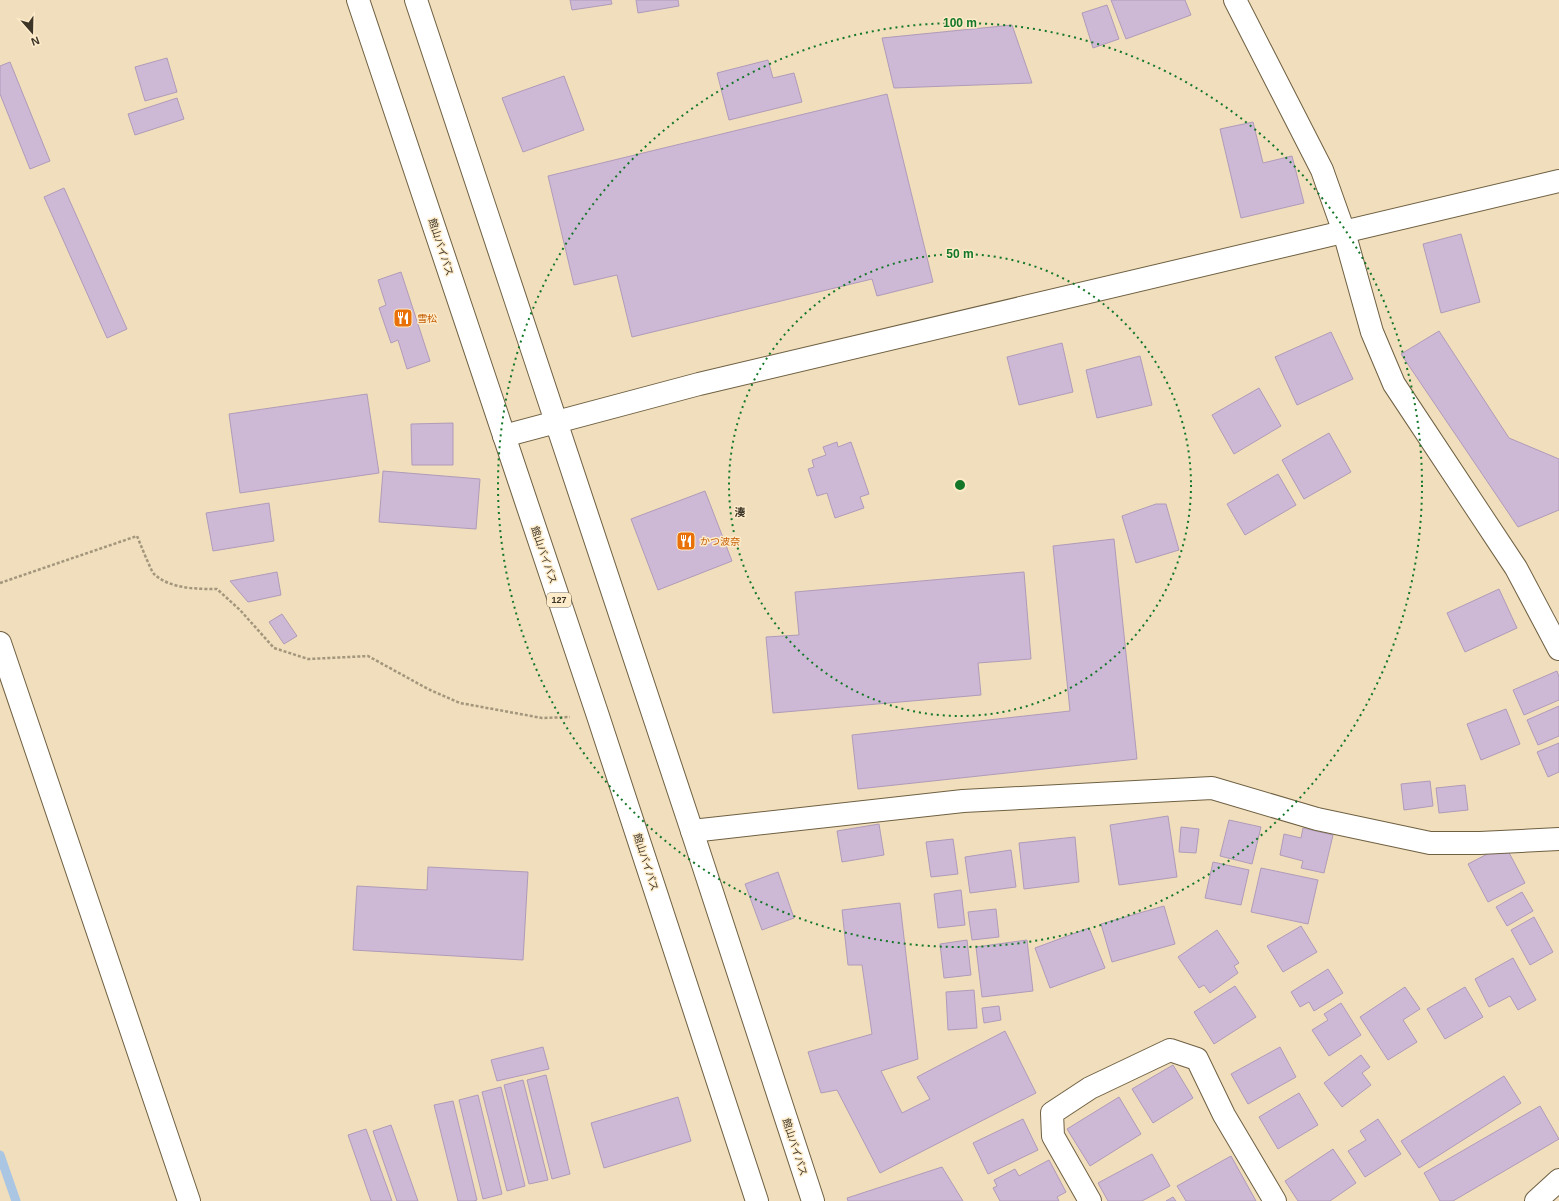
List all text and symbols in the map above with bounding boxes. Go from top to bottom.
north arrow [12,12,52,52]
text: 100 m [943,16,977,30]
text: N [30,34,41,48]
street label: 館山バイパス [427,217,455,277]
text: 50 m [946,247,974,261]
restaurant icon: 雪松 [392,307,414,329]
place label: 雪松 [417,313,437,324]
centre of rings [953,478,967,492]
district label: 湊 [735,506,746,518]
street label: 館山バイパス [529,525,559,585]
restaurant icon: かつ波奈 [675,530,697,552]
place label: かつ波奈 [700,536,740,547]
road number: 127 [547,593,571,607]
street label: 館山バイパス [632,832,660,892]
street label: 館山バイパス [781,1117,809,1177]

